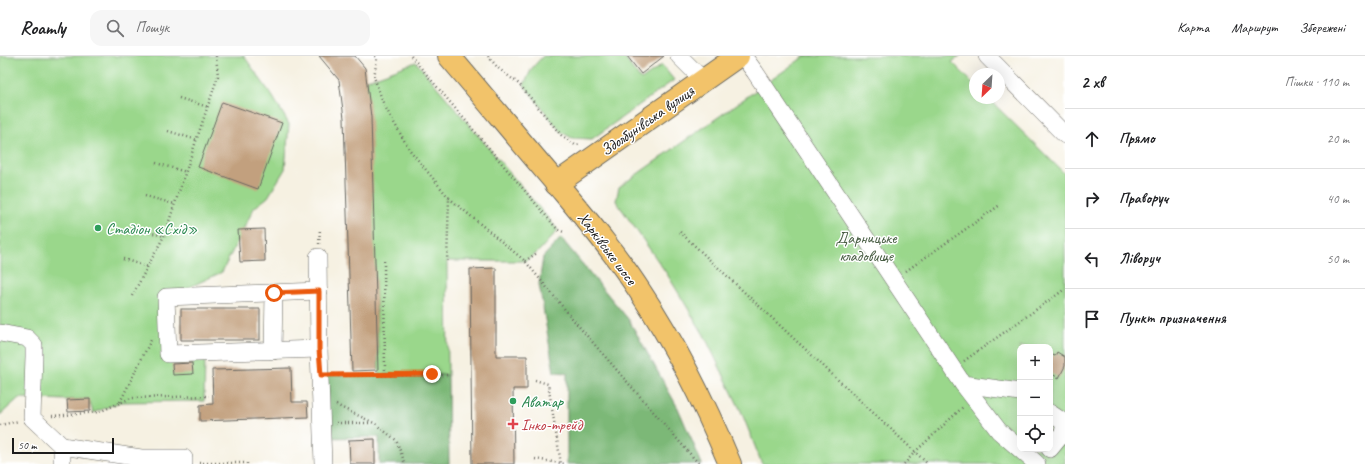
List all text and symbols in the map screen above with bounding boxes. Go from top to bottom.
search box [90,10,370,46]
text: Roamly [20,16,66,40]
icon: search [104,17,126,39]
text: Пошук [136,18,169,37]
text: Карта [1177,19,1209,36]
text: Маршрут [1231,19,1277,36]
text: Збережені [1299,19,1345,36]
north arrow [969,68,1005,104]
text: 2 хв [1081,72,1104,93]
text: Пішки · 110 m [1285,74,1349,90]
street label: Здолбунівська вулиця [597,81,699,160]
icon: ahead [1081,128,1103,150]
text: Прямо [1119,129,1155,148]
text: 20 m [1327,131,1349,147]
icon: right [1081,188,1103,210]
text: Праворуч [1119,189,1168,208]
text: 40 m [1327,191,1349,207]
street label: Харківське шосе [573,208,642,290]
place label: Стадіон «Схід» [106,219,198,239]
marker: Стадіон «Схід» [93,223,103,233]
park label: Дарницьке кладовище [836,228,898,266]
icon: left [1081,248,1103,270]
text: Ліворуч [1119,249,1160,268]
text: 50 m [1327,251,1349,267]
route start [265,284,283,302]
icon: arrive [1081,308,1103,330]
text: Пункт призначення [1119,309,1226,328]
map controls [1017,344,1053,452]
button: + [1017,344,1053,380]
route end [423,365,441,383]
button: − [1017,380,1053,416]
place label: Аватар [521,392,564,412]
marker: Аватар [508,396,518,406]
place label: Інко-трейд [521,415,584,435]
button: locate [1017,416,1053,452]
marker: Інко-трейд [508,419,518,429]
scale bar [12,436,114,455]
text: 50 m [18,438,37,452]

